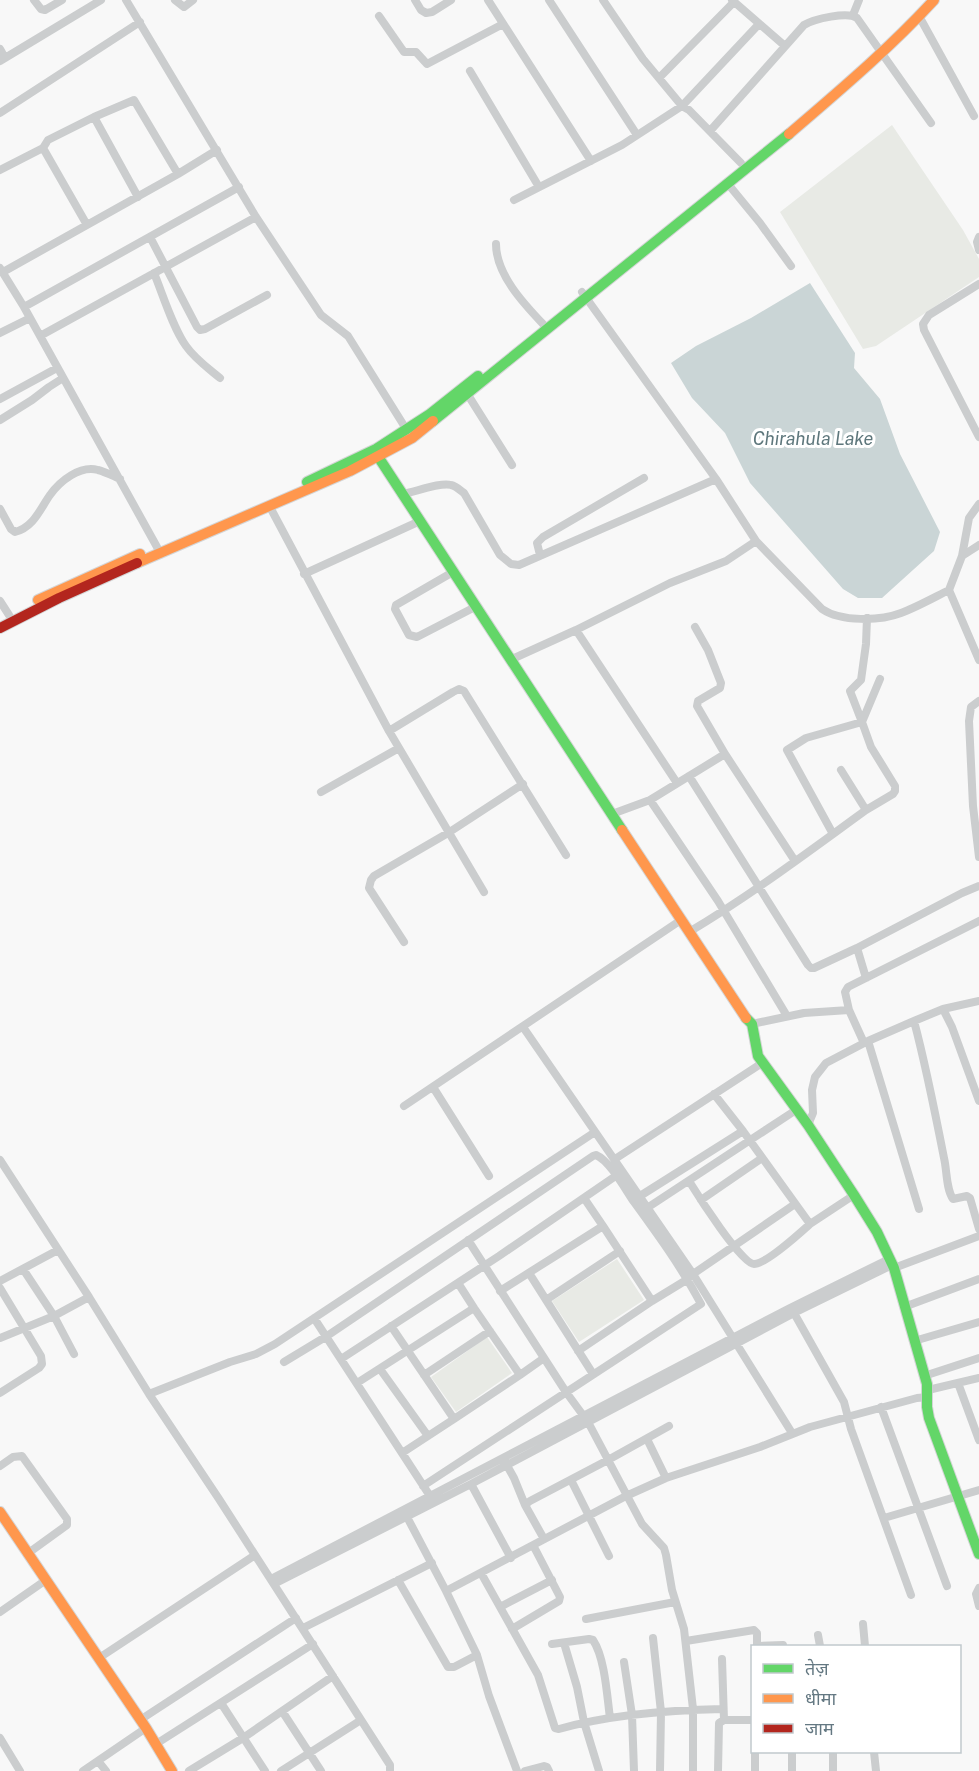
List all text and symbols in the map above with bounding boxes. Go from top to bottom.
water label: Chirahula Lake [753,428,874,449]
legend [751,1645,961,1753]
text: तेज़ [805,1658,829,1679]
text: धीमा [805,1688,836,1709]
text: जाम [805,1718,835,1739]

